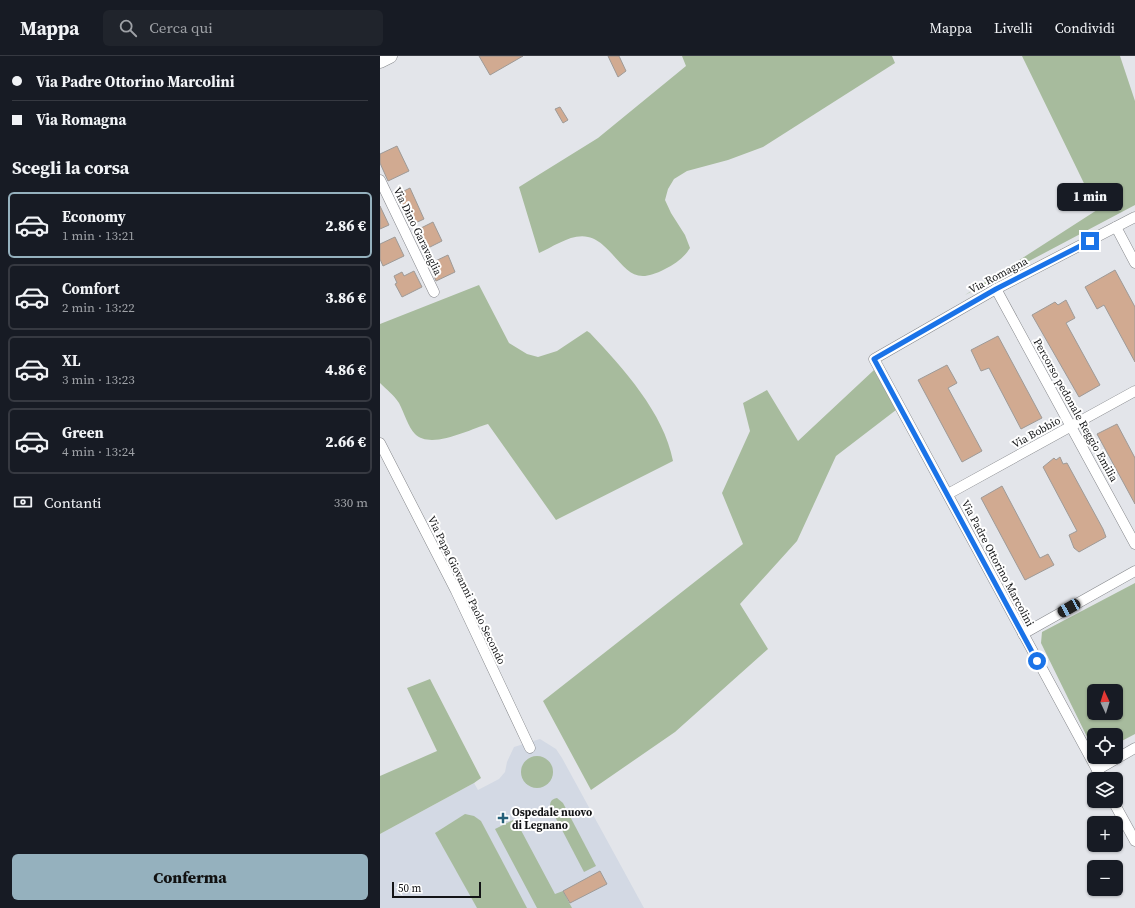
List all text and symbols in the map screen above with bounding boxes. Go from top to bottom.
search box [103,10,383,46]
text: Mappa [20,15,79,41]
icon: search [117,17,139,39]
text: Cerca qui [149,17,213,38]
text: Mappa [930,18,972,38]
text: Livelli [994,18,1033,38]
text: Condividi [1055,18,1115,38]
text: Via Padre Ottorino Marcolini [36,71,235,92]
text: Via Romagna [36,109,126,130]
text: Scegli la corsa [12,155,129,180]
callout: 1 min [1057,183,1123,211]
street label: Via Dino Garavaglia [390,185,446,278]
text: 1 min [1073,188,1107,205]
text: Economy [62,206,126,227]
icon: car [14,207,50,243]
text: 2.86 € [325,215,366,236]
text: 1 min · 13:21 [62,227,135,244]
route end [1081,232,1099,250]
street label: Via Romagna [966,253,1031,297]
text: Comfort [62,278,120,299]
icon: car [14,279,50,315]
text: 3.86 € [325,287,366,308]
text: 2 min · 13:22 [62,299,135,316]
street label: Percorso pedonale Reggio Emilia [1030,336,1121,485]
text: XL [62,350,81,371]
icon: car [14,351,50,387]
text: 4.86 € [325,359,366,380]
text: 3 min · 13:23 [62,371,135,388]
street label: Via Bobbio [1009,413,1063,452]
text: Green [62,422,104,443]
icon: car [14,423,50,459]
text: 2.66 € [325,431,366,452]
text: 4 min · 13:24 [62,443,135,460]
icon: cash [12,491,34,513]
text: Contanti [44,492,102,513]
text: 330 m [334,494,368,511]
street label: Via Padre Ottorino Marcolini [958,497,1037,629]
street label: Via Papa Giovanni Paolo Secondo [424,514,509,667]
car [1056,597,1082,619]
route start [1028,652,1046,670]
north arrow [1087,684,1123,720]
map controls [1087,684,1123,896]
button: locate [1087,728,1123,764]
button: layers [1087,772,1123,808]
place label: Ospedale nuovo di Legnano [512,805,592,833]
marker: Ospedale nuovo di Legnano [497,812,509,824]
button: + [1087,816,1123,852]
button: Conferma [12,854,368,900]
button: − [1087,860,1123,896]
scale bar [392,880,481,899]
text: 50 m [398,881,421,896]

